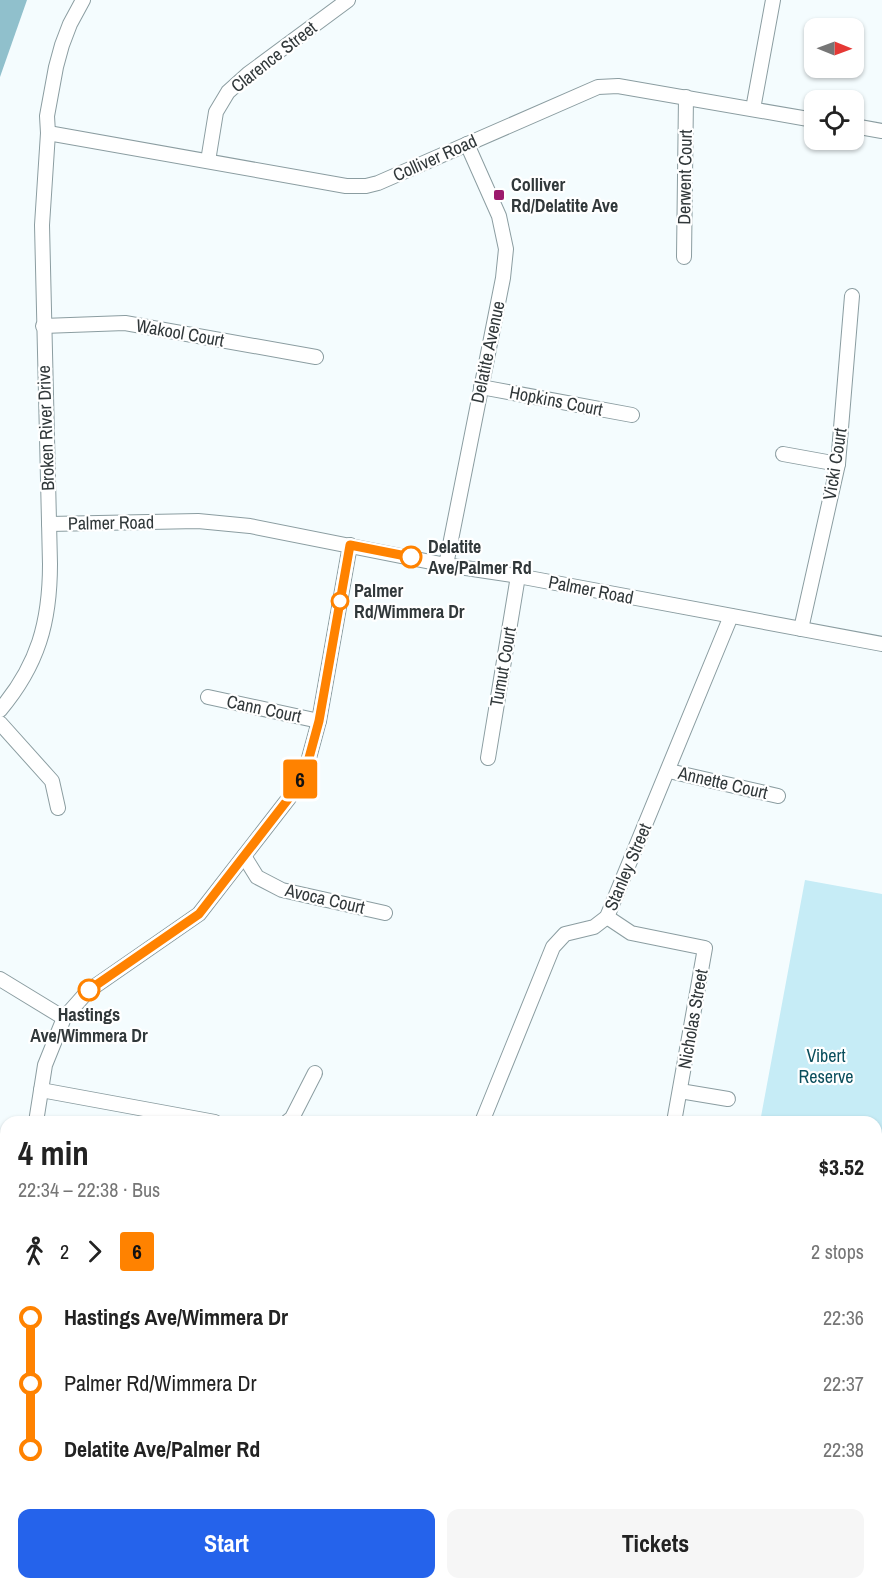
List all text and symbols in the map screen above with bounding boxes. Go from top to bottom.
street label: Clarence Street [226,15,322,98]
north arrow [804,18,864,78]
map controls [804,18,864,150]
button: locate [804,90,864,150]
street label: Colliver Road [389,128,481,187]
street label: Derwent Court [671,129,698,225]
place label: Colliver Rd/Delatite Ave [511,172,618,218]
marker: Colliver Rd/Delatite Ave [492,188,506,202]
street label: Delatite Avenue [464,298,511,405]
street label: Wakool Court [134,312,226,353]
street label: Broken River Drive [31,365,60,491]
street label: Hopkins Court [507,379,605,422]
street label: Vicki Court [816,426,853,502]
street label: Palmer Road [68,509,154,536]
place label: Delatite Ave/Palmer Rd [428,534,532,580]
marker: Delatite Ave/Palmer Rd [400,546,422,568]
street label: Palmer Road [546,569,636,610]
place label: Palmer Rd/Wimmera Dr [354,578,465,624]
marker: Palmer Rd/Wimmera Dr [331,592,349,610]
street label: Tumut Court [483,625,522,709]
street label: Cann Court [225,688,304,729]
line badge: 6 [280,760,320,798]
street label: Annette Court [675,760,770,805]
text: 6 [295,765,305,794]
street label: Stanley Street [598,819,657,914]
street label: Avoca Court [282,877,367,920]
street label: Nicholas Street [671,967,714,1071]
marker: Hastings Ave/Wimmera Dr [78,979,100,1001]
place label: Hastings Ave/Wimmera Dr [30,1002,148,1048]
park label: Vibert Reserve [799,1043,853,1089]
text: 4 min [18,1131,89,1175]
text: $3.52 [819,1152,864,1182]
text: 22:34 – 22:38 · Bus [18,1176,160,1203]
icon: walk [18,1235,51,1268]
icon: forward [78,1235,111,1268]
text: 6 [132,1237,142,1266]
text: 2 [60,1238,69,1265]
text: 2 stops [811,1238,864,1265]
text: Hastings Ave/Wimmera Dr [64,1302,288,1332]
text: 22:36 [823,1304,864,1331]
text: Palmer Rd/Wimmera Dr [64,1368,256,1398]
text: 22:37 [823,1370,864,1397]
text: Delatite Ave/Palmer Rd [64,1434,260,1464]
text: 22:38 [823,1436,864,1463]
button: Start [18,1509,435,1578]
button: Tickets [447,1509,864,1578]

